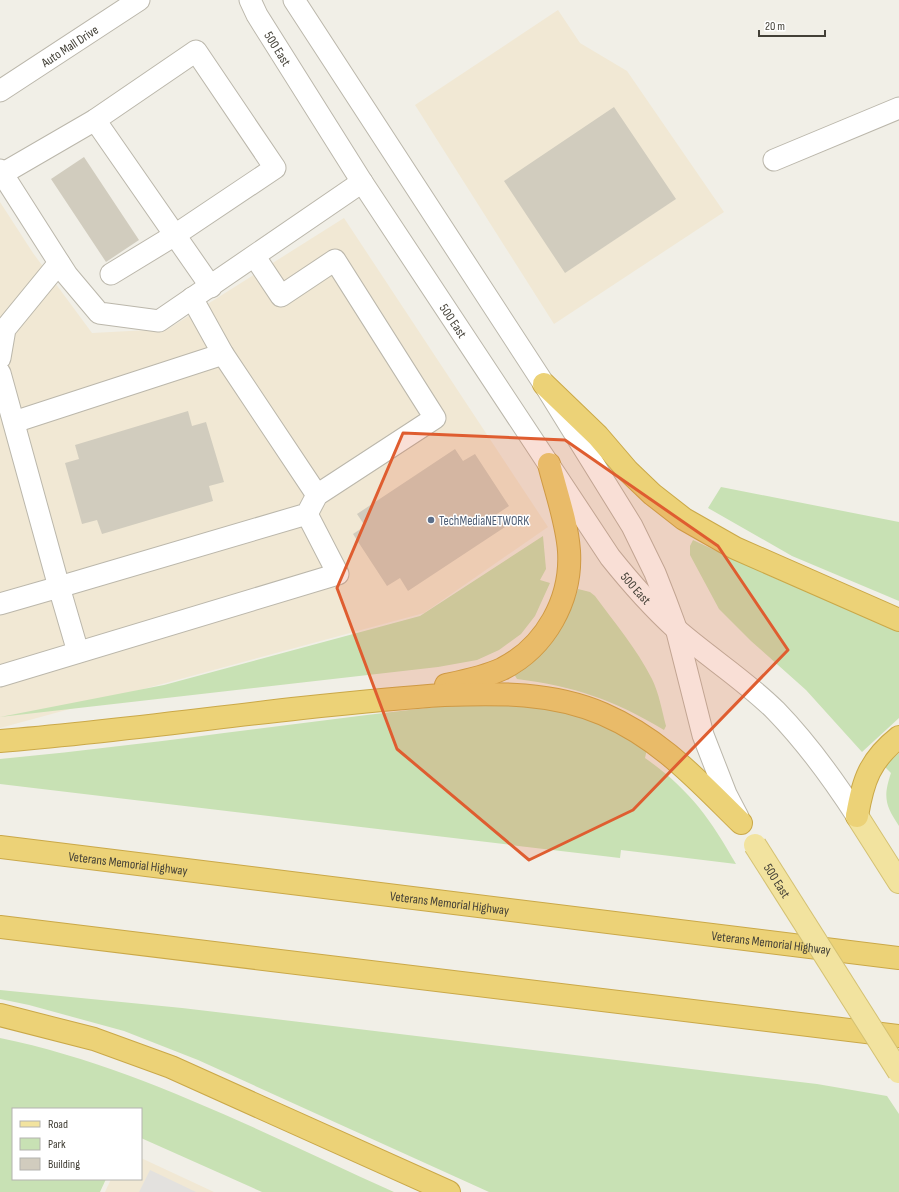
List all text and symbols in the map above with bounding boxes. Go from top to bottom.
scale bar [759,12,825,38]
text: 20 m [765,19,785,34]
street label: Auto Mall Drive [38,22,101,71]
street label: 500 East [260,29,294,69]
street label: 500 East [436,301,470,341]
place label: TechMediaNETWORK [439,513,529,529]
marker: TechMediaNETWORK [426,515,436,525]
street label: 500 East [617,569,654,608]
street label: Veterans Memorial Highway [67,849,188,879]
street label: 500 East [760,861,794,901]
street label: Veterans Memorial Highway [389,888,510,919]
street label: Veterans Memorial Highway [711,928,832,958]
legend [12,1108,142,1180]
text: Road [48,1117,68,1132]
text: Park [48,1137,66,1152]
text: Building [48,1157,80,1172]

